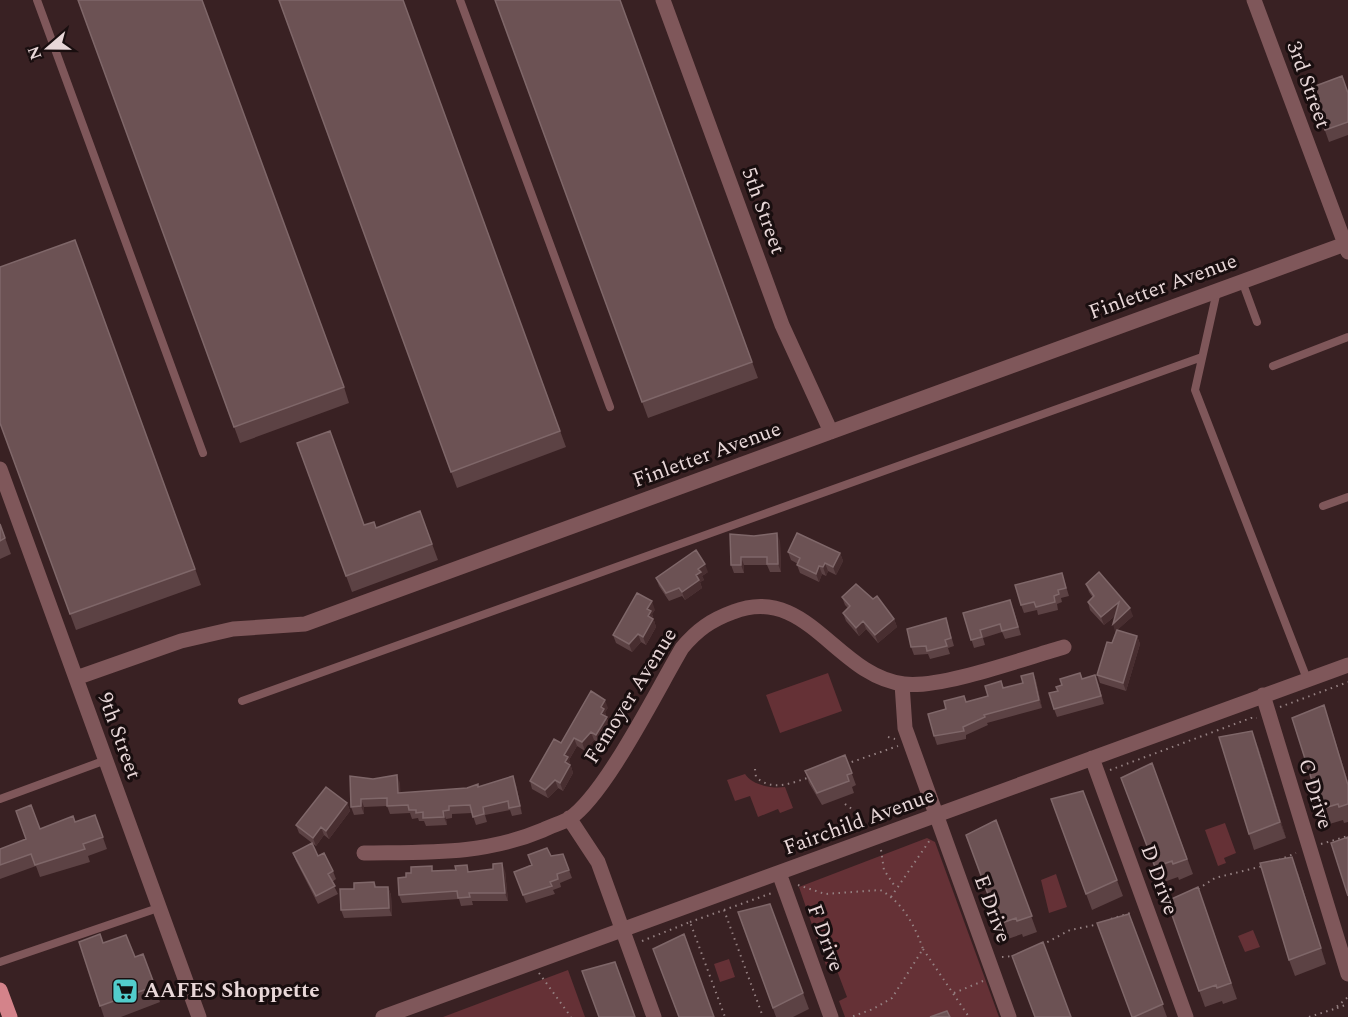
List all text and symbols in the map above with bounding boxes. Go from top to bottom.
north arrow [18,18,78,78]
street label: 3rd Street [1277,37,1339,133]
text: N [21,43,48,63]
street label: 5th Street [732,163,794,259]
street label: Finletter Avenue [1084,245,1242,329]
street label: Finletter Avenue [628,413,786,497]
street label: Femoyer Avenue [576,622,686,770]
street label: 9th Street [88,688,150,784]
street label: C Drive [1289,755,1341,833]
street label: Fairchild Avenue [779,780,939,864]
street label: D Drive [1131,840,1187,920]
street label: E Drive [965,870,1019,948]
street label: F Drive [798,900,852,976]
place label: AAFES Shoppette [144,975,320,1007]
supermarket icon: AAFES Shoppette [110,976,140,1006]

